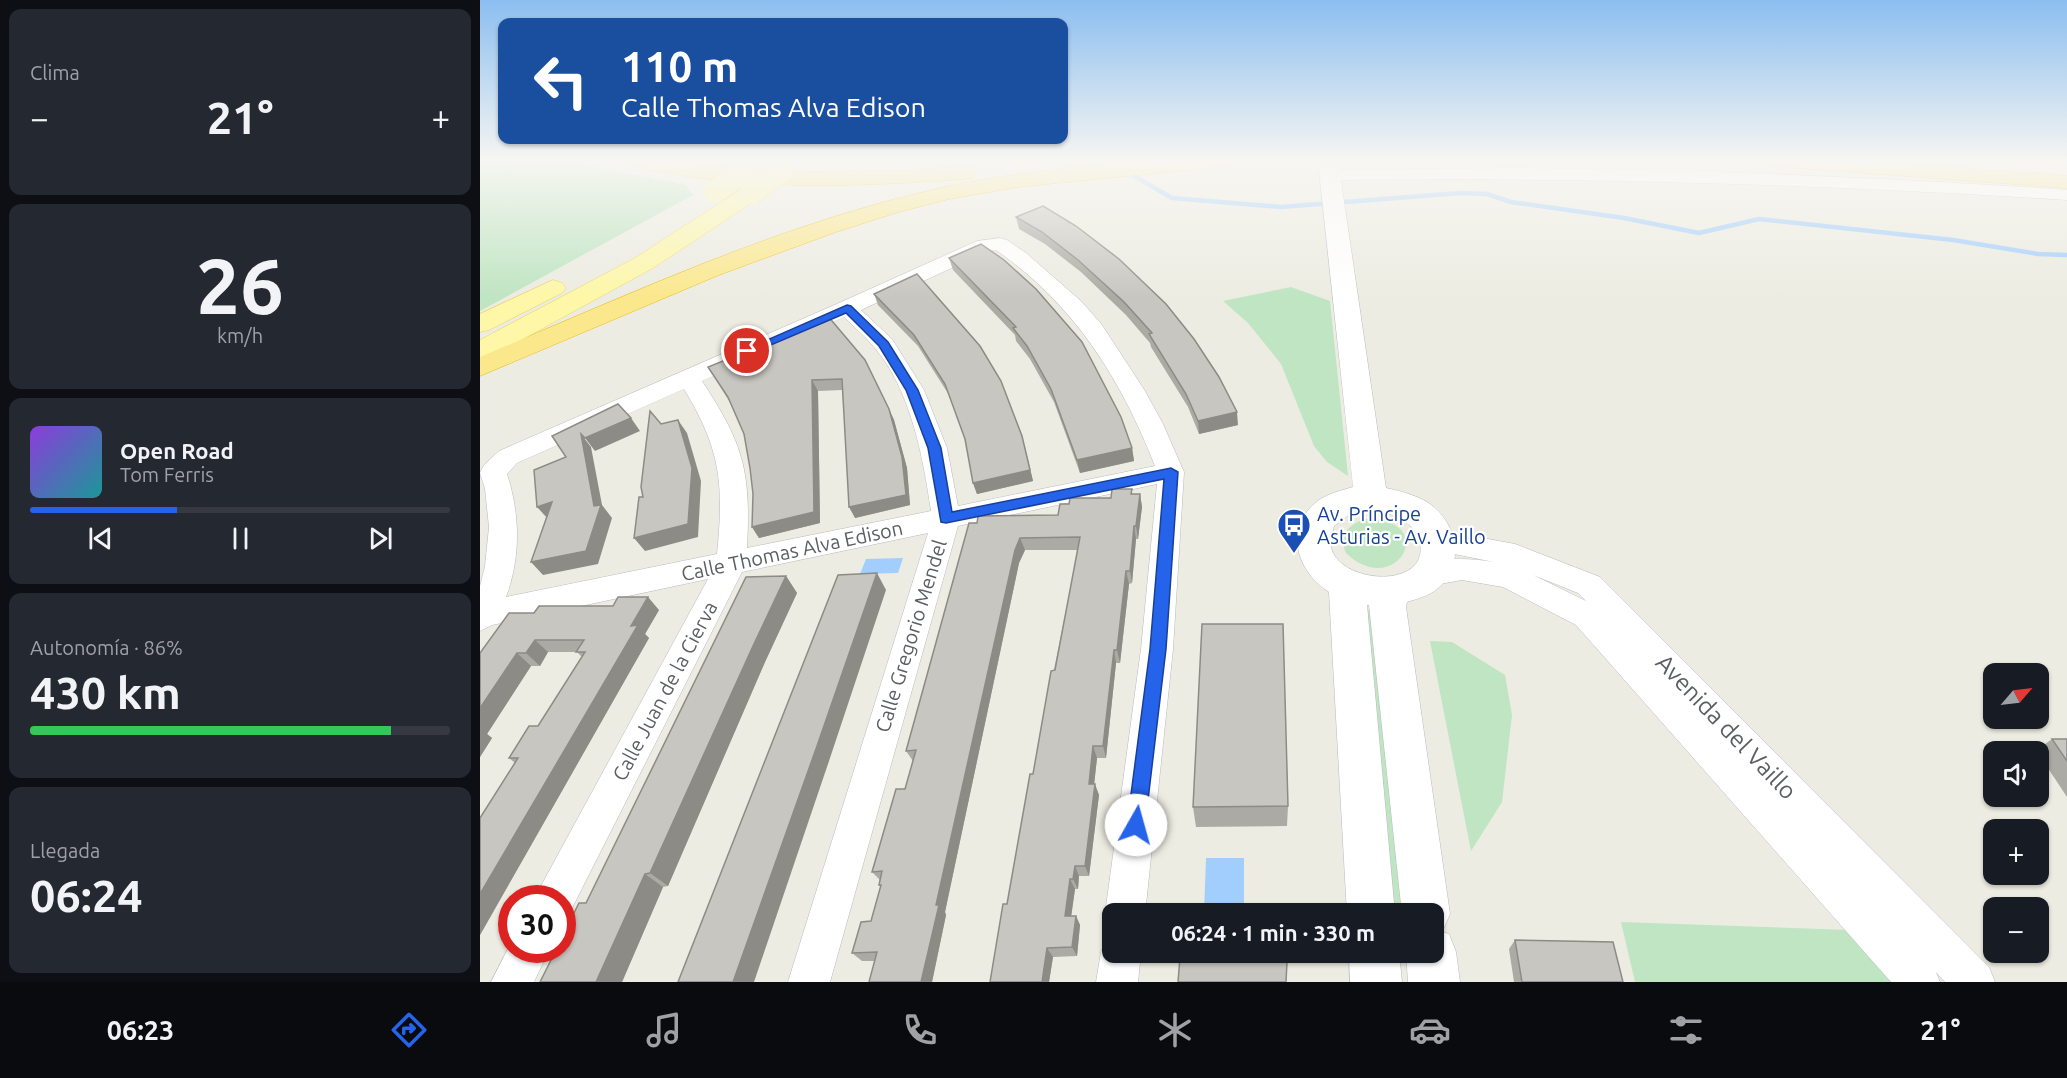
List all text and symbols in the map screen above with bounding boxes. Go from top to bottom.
icon: left [522,42,600,120]
text: 110 m [621,43,738,90]
text: Clima [30,61,80,84]
text: 21° [207,92,273,143]
text: Calle Thomas Alva Edison [621,92,926,122]
text: − [30,99,49,136]
text: + [431,99,450,136]
text: 26 [196,241,284,329]
text: km/h [217,324,263,347]
pin [721,325,772,376]
icon: arrive [730,334,763,367]
text: Open Road [120,438,234,463]
text: Tom Ferris [120,463,214,486]
place label: Av. Príncipe Asturias - Av. Vaillo [1317,502,1486,548]
bus stop icon: Av. Príncipe Asturias - Av. Vaillo [1276,507,1312,554]
street label: Calle Thomas Alva Edison [679,516,905,585]
icon: previous [84,522,117,555]
icon: pause [224,522,257,555]
icon: next [364,522,397,555]
street label: Calle Gregorio Mendel [870,537,951,735]
street label: Calle Juan de la Cierva [607,597,722,784]
text: Autonomía · 86% [30,636,183,659]
street label: Avenida del Vaillo [1651,649,1802,804]
north arrow [1983,663,2049,729]
map controls [1983,663,2049,963]
text: 430 km [30,667,181,718]
button: sound [1983,741,2049,807]
position arrow [1104,793,1168,857]
button: + [1983,819,2049,885]
text: Llegada [30,839,100,862]
text: 06:24 [30,870,143,921]
speed limit sign: 30 [498,885,576,963]
button: − [1983,897,2049,963]
text: 06:24 · 1 min · 330 m [1171,920,1375,945]
icon: directions [388,1009,430,1051]
icon: music [643,1009,685,1051]
icon: phone [899,1009,941,1051]
icon: climate [1154,1009,1196,1051]
icon: car [1409,1009,1451,1051]
icon: filters [1665,1009,1707,1051]
text: 06:23 [107,1015,174,1045]
text: 21° [1920,1015,1960,1045]

